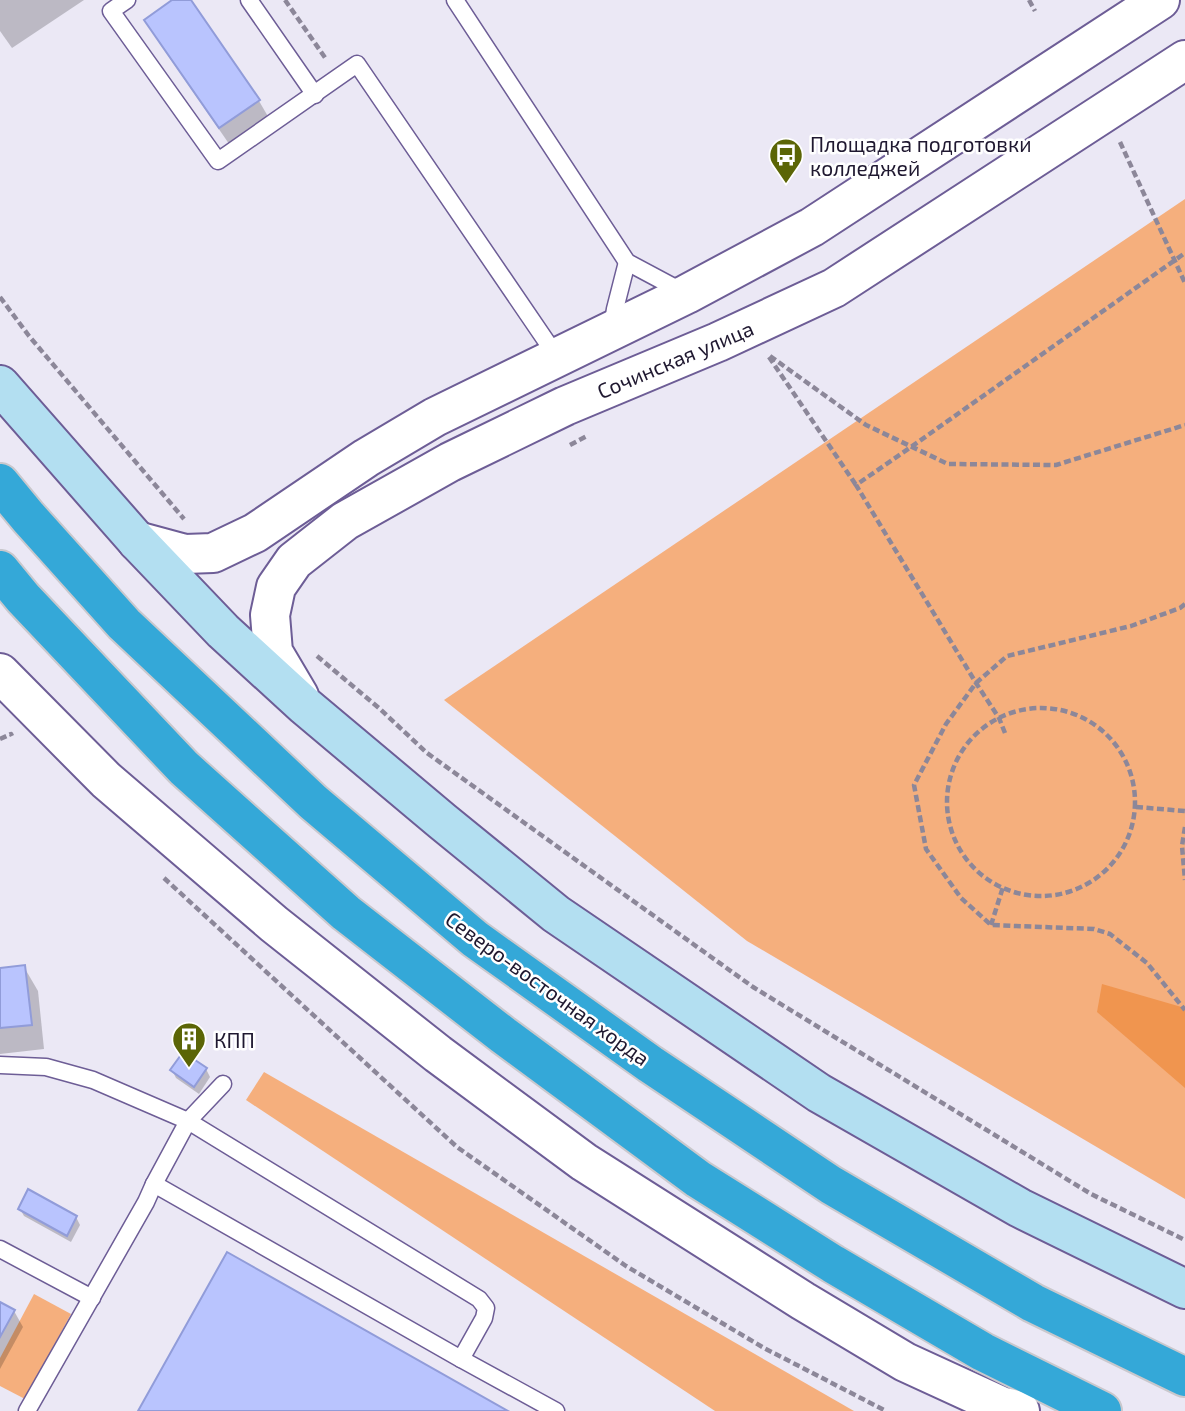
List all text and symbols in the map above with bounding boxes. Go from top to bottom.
place label: Площадка подготовки колледжей [810,131,1032,180]
bus stop icon: Площадка подготовки колледжей [767,136,805,185]
street label: Сочинская улица [593,315,757,404]
street label: Северо-восточная хорда [441,906,655,1070]
building icon: КПП [170,1020,208,1069]
place label: КПП [214,1027,255,1052]

